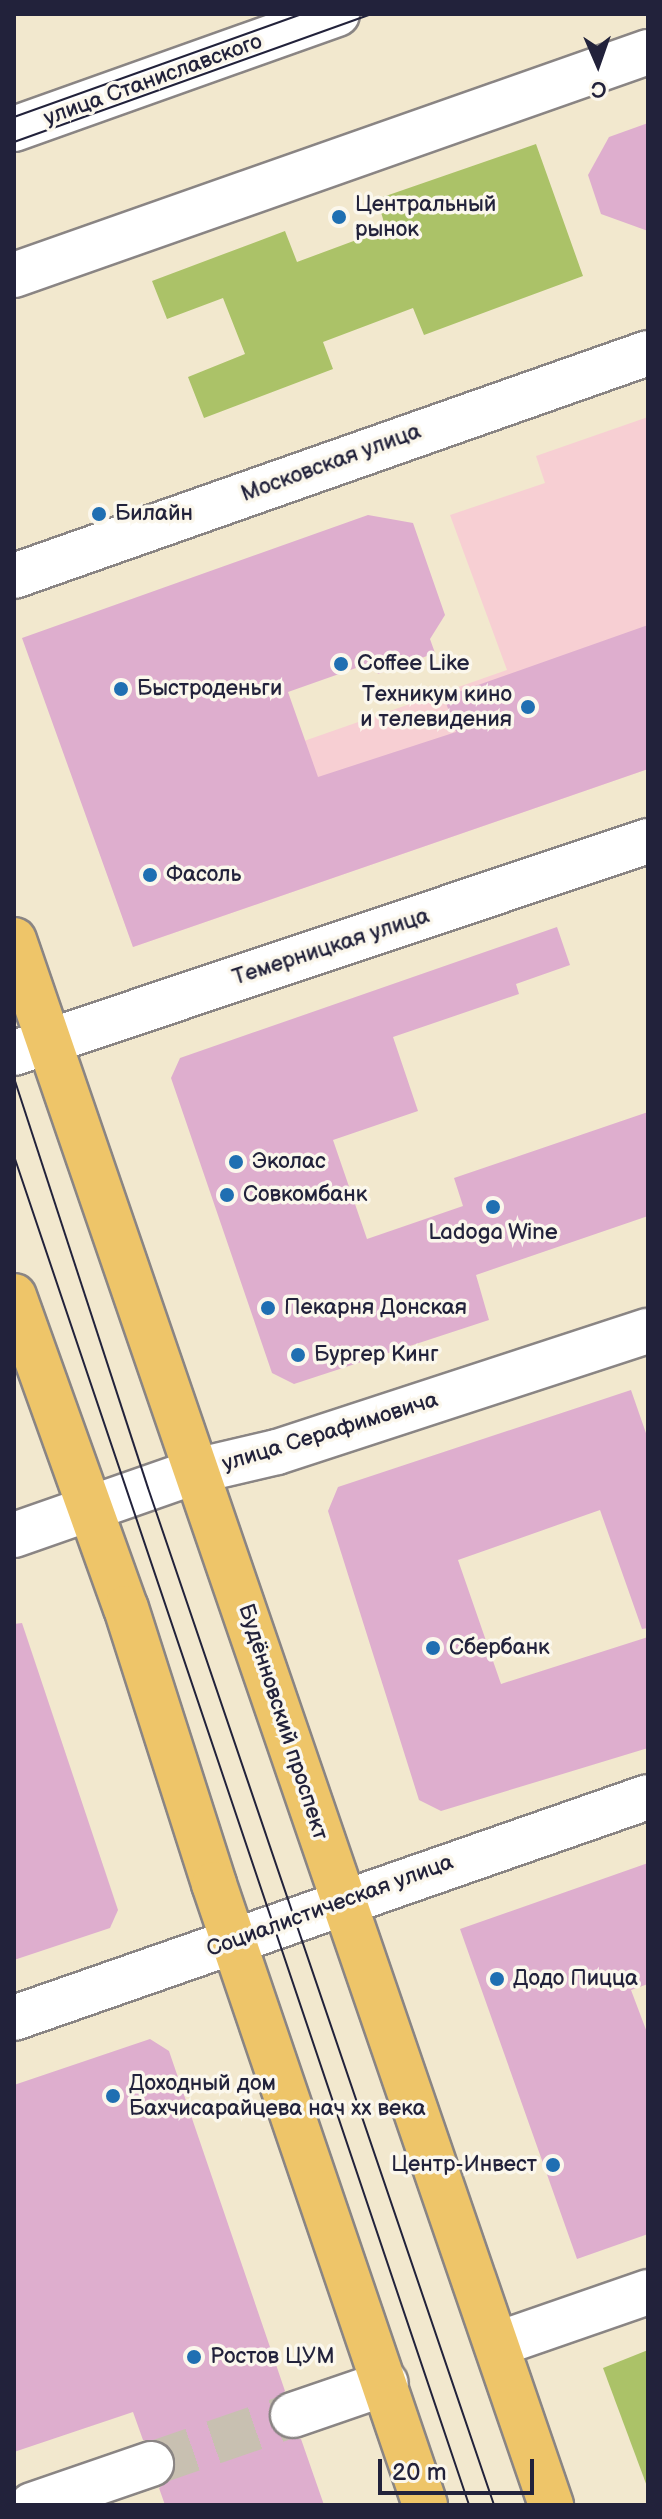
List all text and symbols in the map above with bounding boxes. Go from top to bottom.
north arrow [558,24,638,104]
street label: улица Станиславского [40,28,266,132]
text: С [591,75,607,102]
place label: Центральный рынок [355,191,496,242]
marker: Центральный рынок [330,208,348,226]
street label: Московская улица [238,418,424,508]
place label: Билайн [115,501,193,527]
marker: Билайн [90,505,108,523]
place label: Coffee Like [357,651,469,677]
marker: Coffee Like [332,655,350,673]
place label: Быстроденьги [137,676,282,702]
marker: Быстроденьги [112,680,130,698]
place label: Техникум кино и телевидения [360,681,512,732]
marker: Техникум кино и телевидения [519,698,537,716]
place label: Фасоль [166,862,241,888]
marker: Фасоль [141,866,159,884]
street label: Темерницкая улица [229,903,433,991]
place label: Эколас [252,1149,326,1175]
marker: Эколас [227,1153,245,1171]
place label: Совкомбанк [243,1182,367,1208]
marker: Совкомбанк [218,1186,236,1204]
marker: Ladoga Wine [484,1198,502,1216]
place label: Ladoga Wine [428,1220,558,1246]
place label: Пекарня Донская [284,1295,467,1321]
marker: Пекарня Донская [259,1299,277,1317]
place label: Бургер Кинг [314,1342,439,1368]
marker: Бургер Кинг [289,1346,307,1364]
street label: улица Серафимовича [219,1387,441,1477]
street label: Будённовский проспект [232,1601,334,1843]
place label: Сбербанк [449,1635,550,1661]
marker: Сбербанк [424,1639,442,1657]
street label: Социалистическая улица [203,1849,457,1963]
place label: Додо Пицца [513,1966,638,1992]
marker: Додо Пицца [488,1970,506,1988]
place label: Доходный дом Бахчисарайцева нач xx века [129,2070,426,2122]
marker: Доходный дом Бахчисарайцева нач xx века [104,2087,122,2105]
place label: Центр-Инвест [391,2152,537,2178]
marker: Центр-Инвест [544,2156,562,2174]
place label: Ростов ЦУМ [210,2344,335,2370]
marker: Ростов ЦУМ [185,2348,203,2366]
scale bar [382,2443,538,2493]
text: 20 m [392,2458,447,2487]

